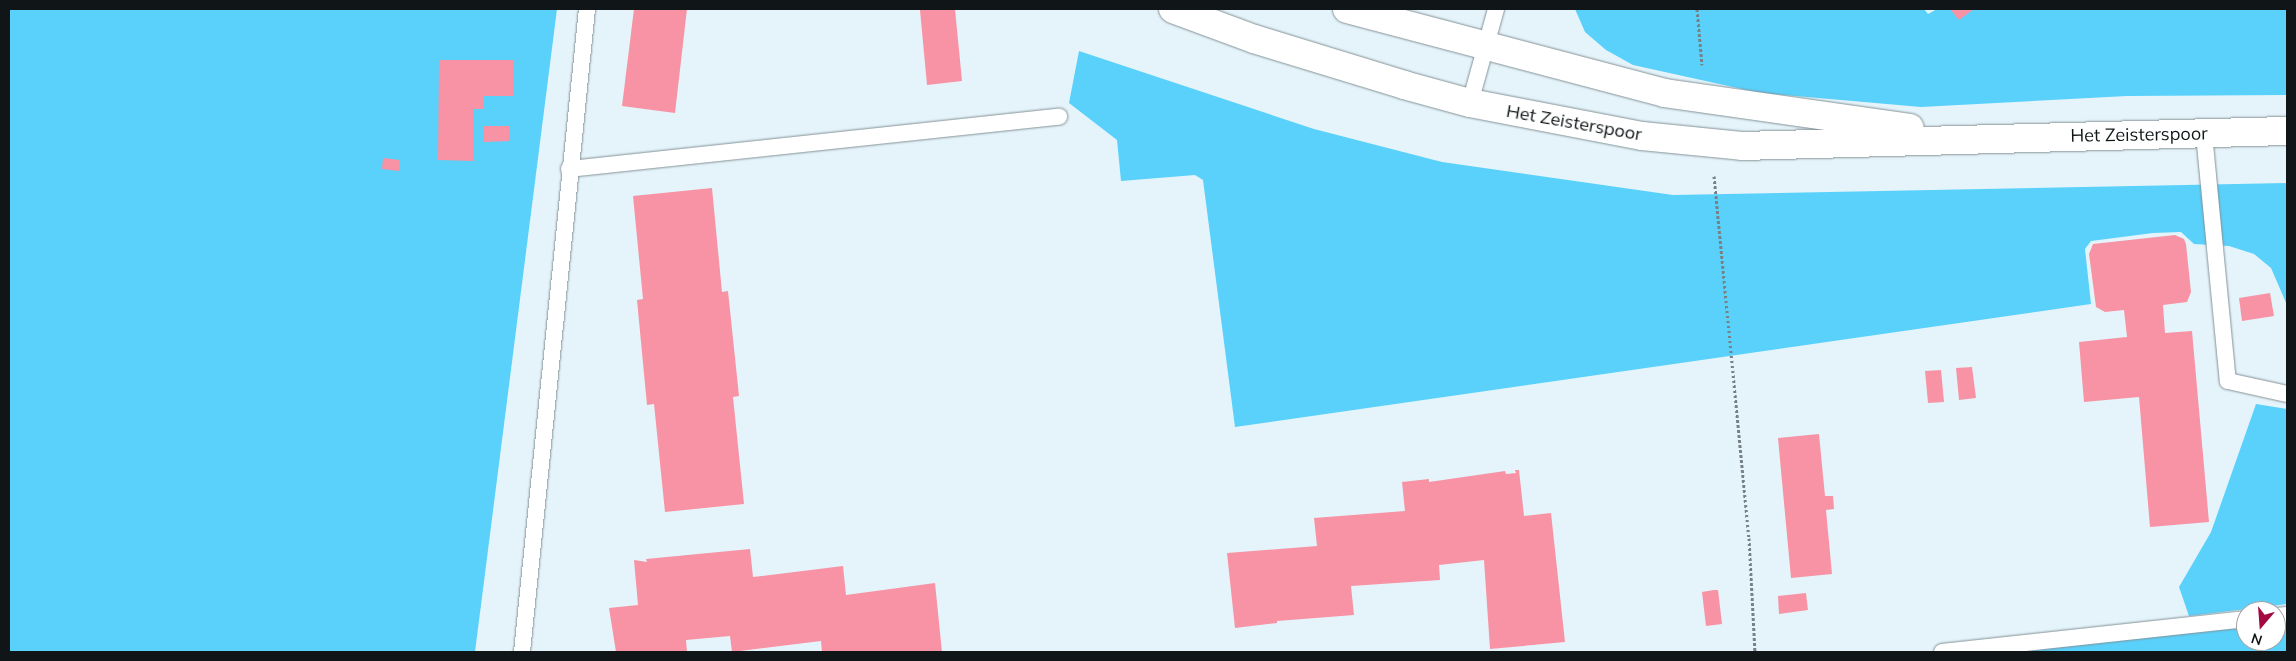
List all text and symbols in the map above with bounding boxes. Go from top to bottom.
street label: Het Zeisterspoor [1505,100,1643,146]
street label: Het Zeisterspoor [2070,123,2208,147]
north arrow [2236,601,2286,651]
text: N [2249,629,2264,650]

